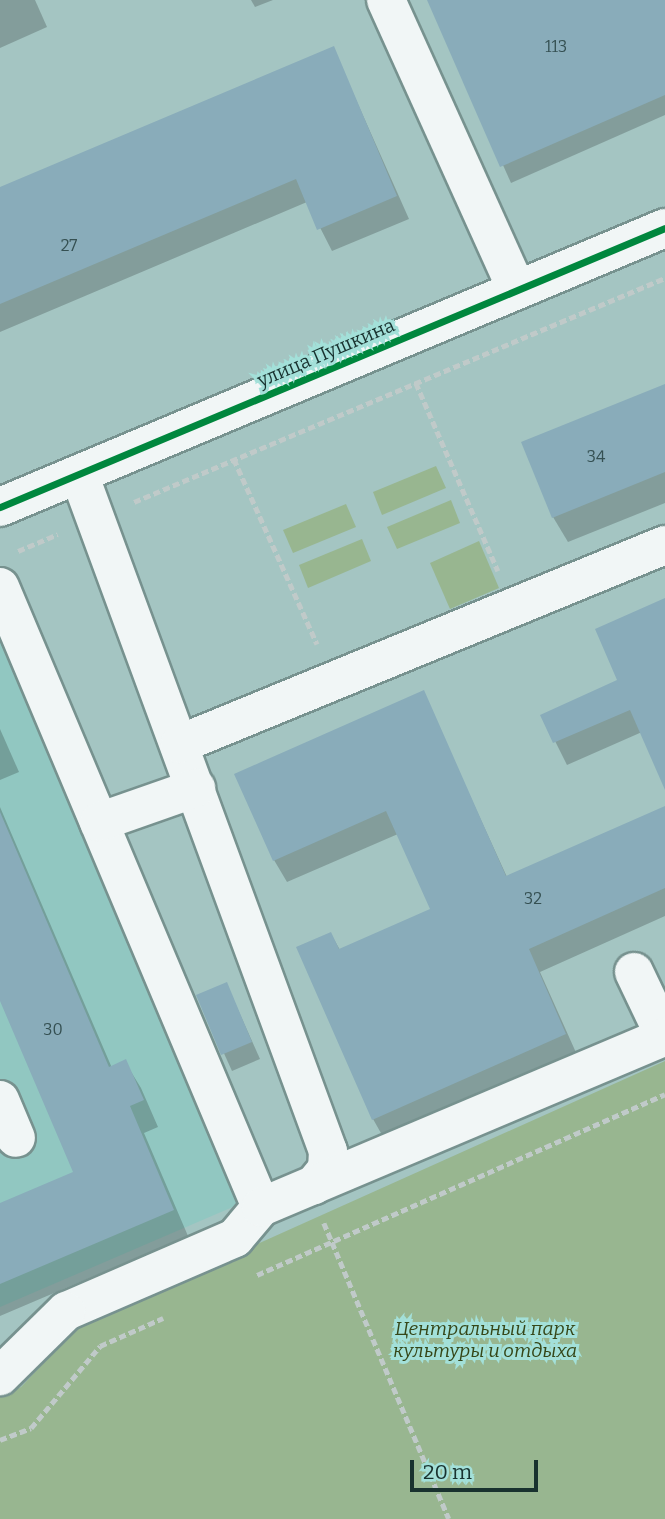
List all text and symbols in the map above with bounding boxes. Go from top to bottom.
house number: 113 [545,37,567,57]
house number: 27 [61,236,77,256]
street label: улица Пушкина [254,314,398,392]
house number: 34 [587,447,605,467]
house number: 32 [524,889,542,909]
house number: 30 [43,1020,63,1040]
park label: Центральный парк культуры и отдыха [393,1318,577,1362]
scale bar [413,1446,541,1490]
text: 20 m [423,1459,472,1485]

